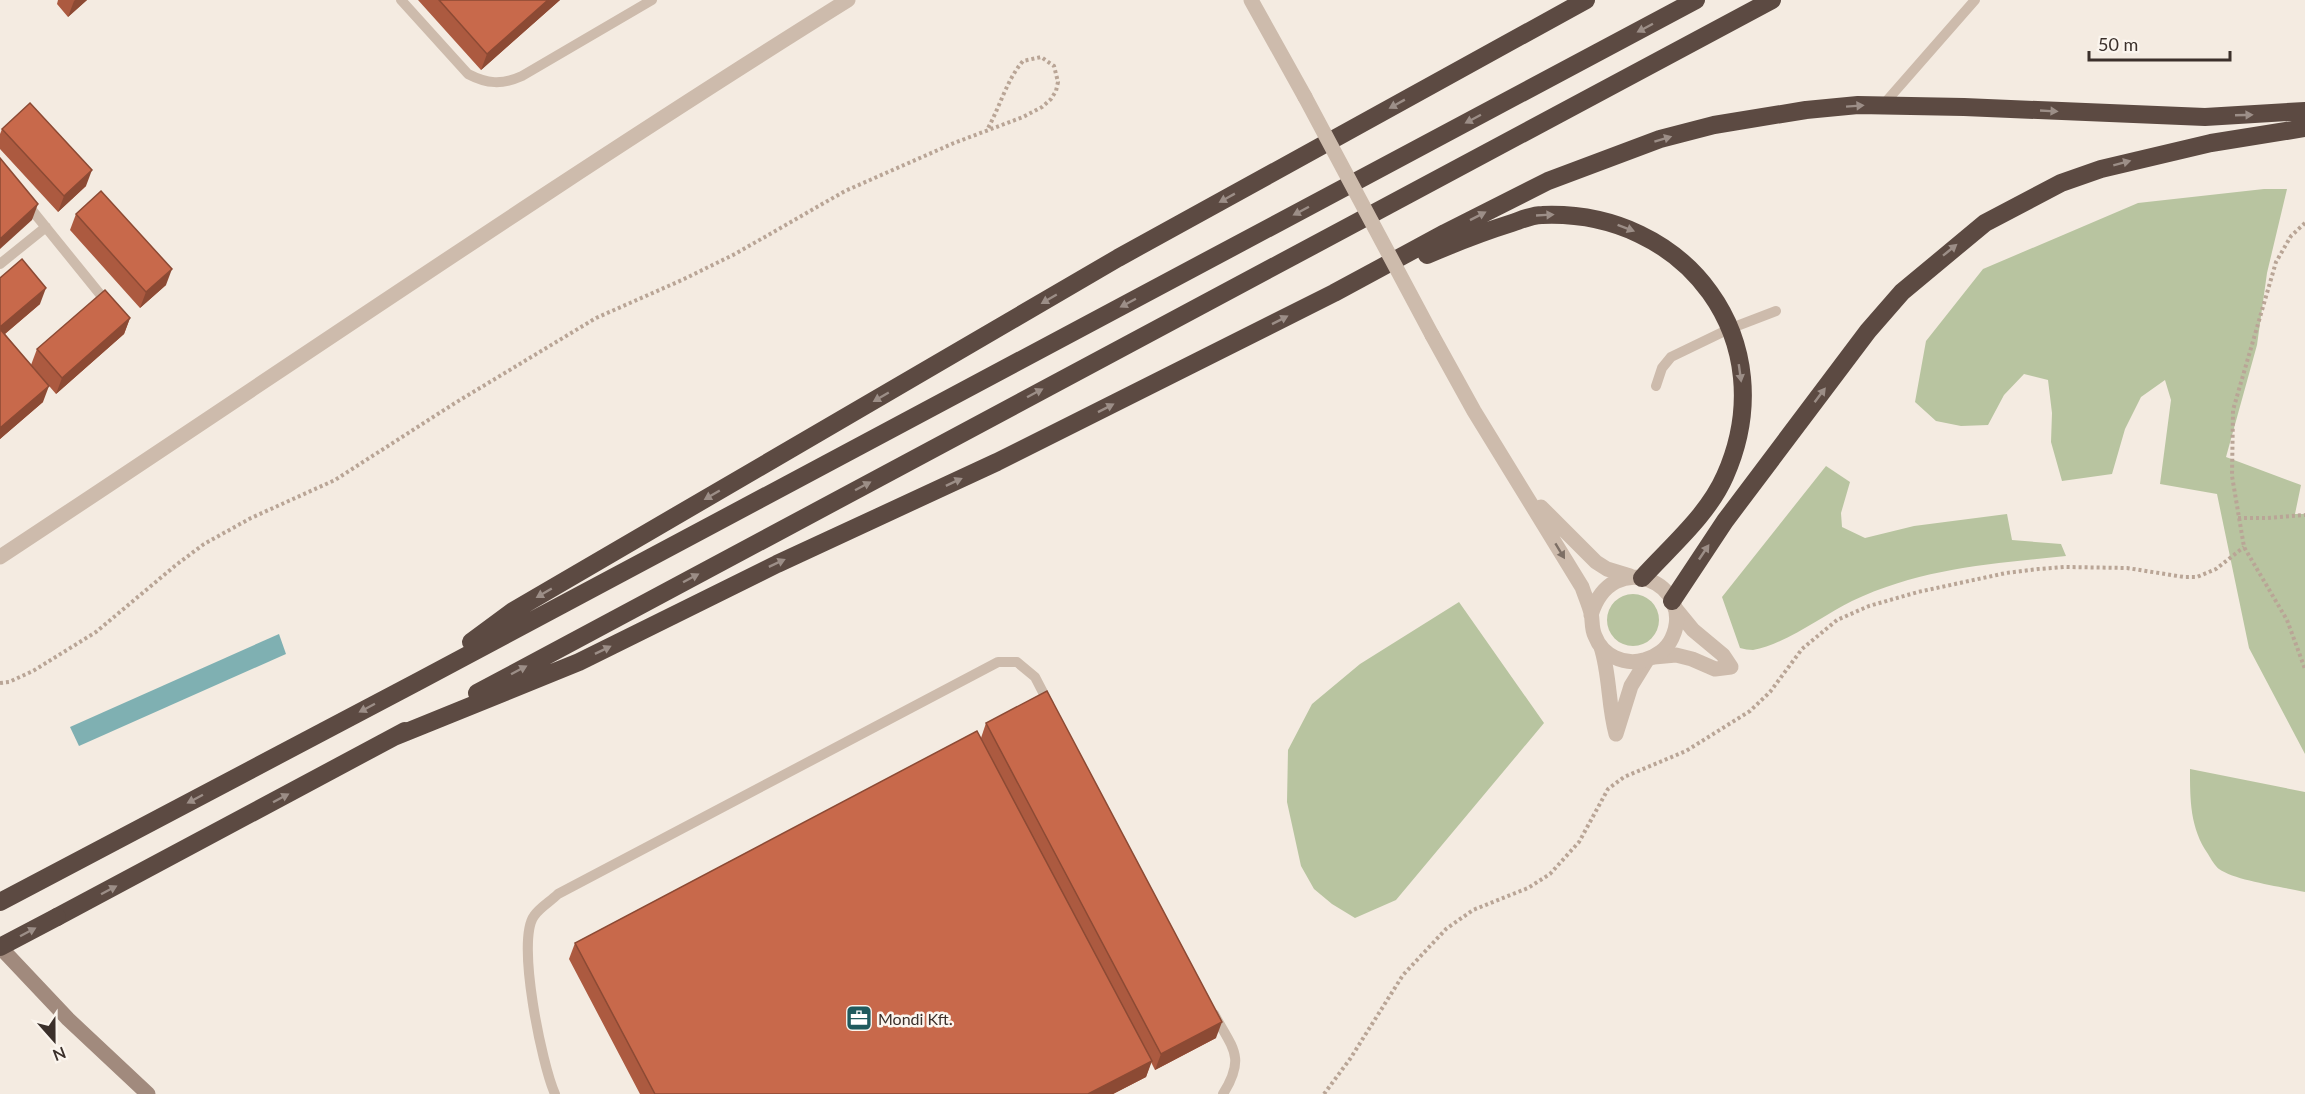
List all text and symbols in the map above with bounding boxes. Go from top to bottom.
one-way arrow [1636,23,1653,32]
scale bar [2089,24,2230,62]
text: 50 m [2098,33,2138,55]
one-way arrow [1389,99,1406,109]
one-way arrow [1845,101,1864,111]
one-way arrow [2040,106,2059,115]
one-way arrow [2235,111,2254,120]
one-way arrow [1464,114,1481,124]
one-way arrow [1654,134,1672,143]
one-way arrow [2113,158,2132,168]
one-way arrow [1218,193,1235,203]
one-way arrow [1292,206,1309,216]
one-way arrow [1536,211,1555,220]
one-way arrow [1469,212,1487,222]
one-way arrow [1617,224,1635,233]
one-way arrow [1942,244,1958,257]
one-way arrow [1041,293,1057,304]
one-way arrow [1120,298,1137,308]
one-way arrow [1272,315,1289,325]
one-way arrow [1736,364,1745,383]
one-way arrow [1813,387,1825,402]
one-way arrow [1026,388,1043,398]
one-way arrow [873,392,889,403]
one-way arrow [1097,403,1115,413]
one-way arrow [946,477,964,487]
one-way arrow [854,481,872,491]
one-way arrow [703,490,720,500]
one-way arrow [1555,543,1566,559]
one-way arrow [1699,543,1710,560]
one-way arrow [769,559,786,568]
one-way arrow [683,573,700,583]
one-way arrow [535,588,552,598]
one-way arrow [594,645,611,655]
one-way arrow [511,665,528,675]
one-way arrow [359,703,376,713]
one-way arrow [272,793,289,803]
one-way arrow [186,794,203,804]
one-way arrow [100,885,117,894]
one-way arrow [20,927,37,937]
office icon: Mondi Kft. [844,1003,874,1033]
place label: Mondi Kft. [878,1009,952,1028]
north arrow [24,1010,84,1070]
text: N [50,1043,69,1066]

